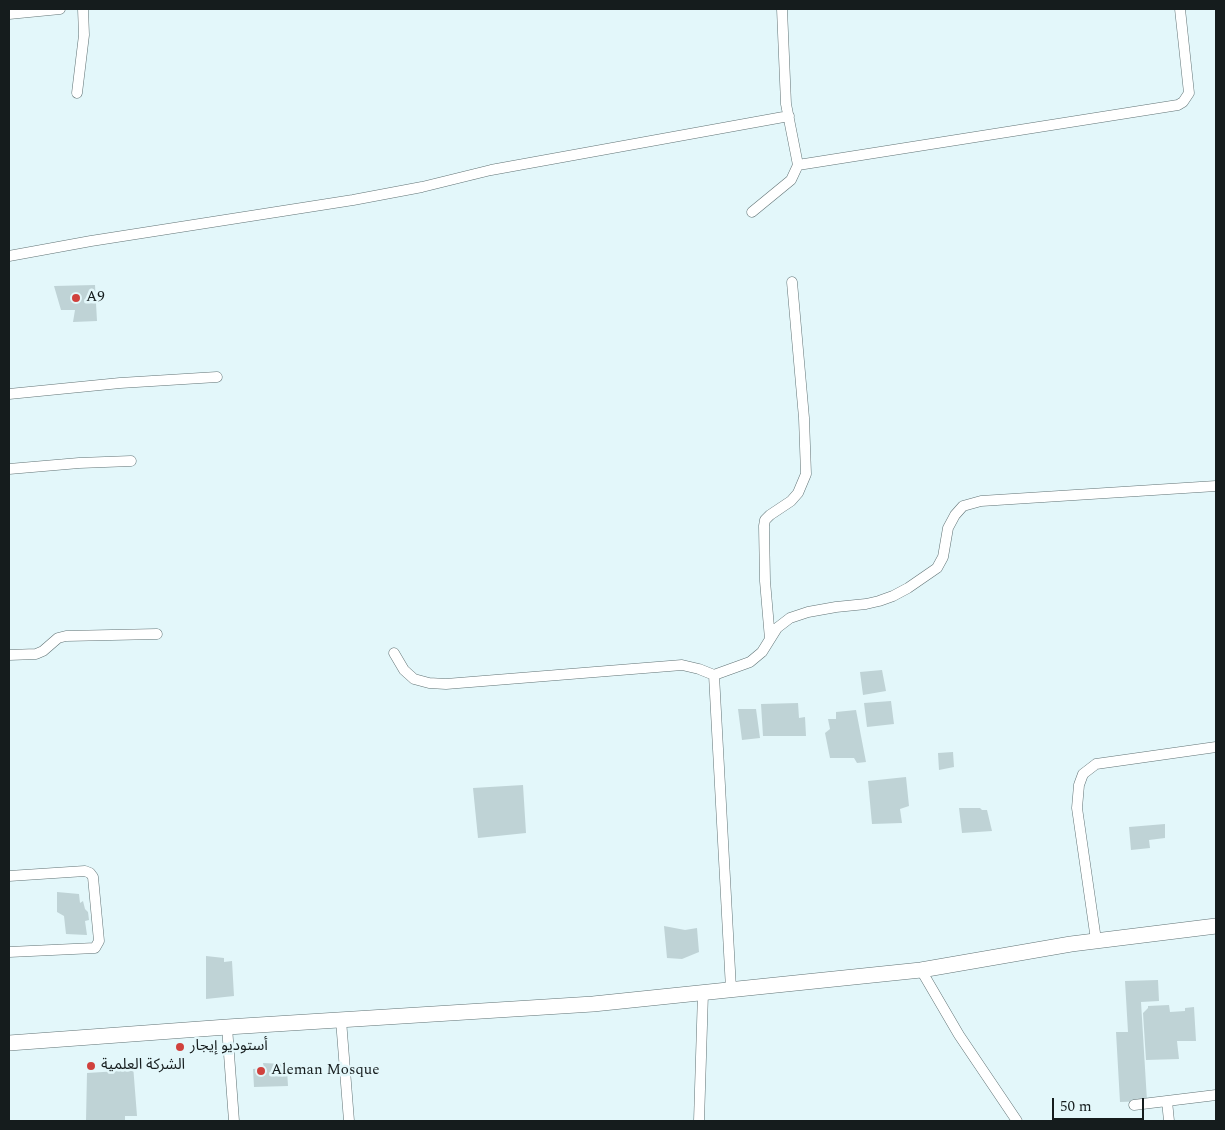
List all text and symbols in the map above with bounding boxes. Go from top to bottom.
place label: A9 [86,289,105,307]
marker: A9 [70,292,82,304]
place label: أستوديو إيجار [190,1038,268,1056]
marker: أستوديو إيجار [174,1041,186,1053]
place label: الشركة العلمية [101,1057,185,1075]
marker: الشركة العلمية [85,1060,97,1072]
place label: Aleman Mosque [271,1062,379,1080]
marker: Aleman Mosque [255,1065,267,1077]
scale bar [1055,1088,1148,1120]
text: 50 m [1060,1095,1092,1118]

